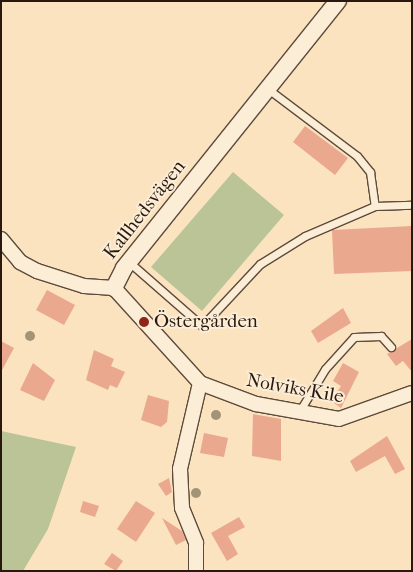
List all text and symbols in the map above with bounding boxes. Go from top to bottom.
street label: Kallhedsvägen [99,156,191,264]
place label: Östergården [154,311,258,333]
marker: Östergården [138,316,150,328]
street label: Nolviks Kile [245,369,345,409]

